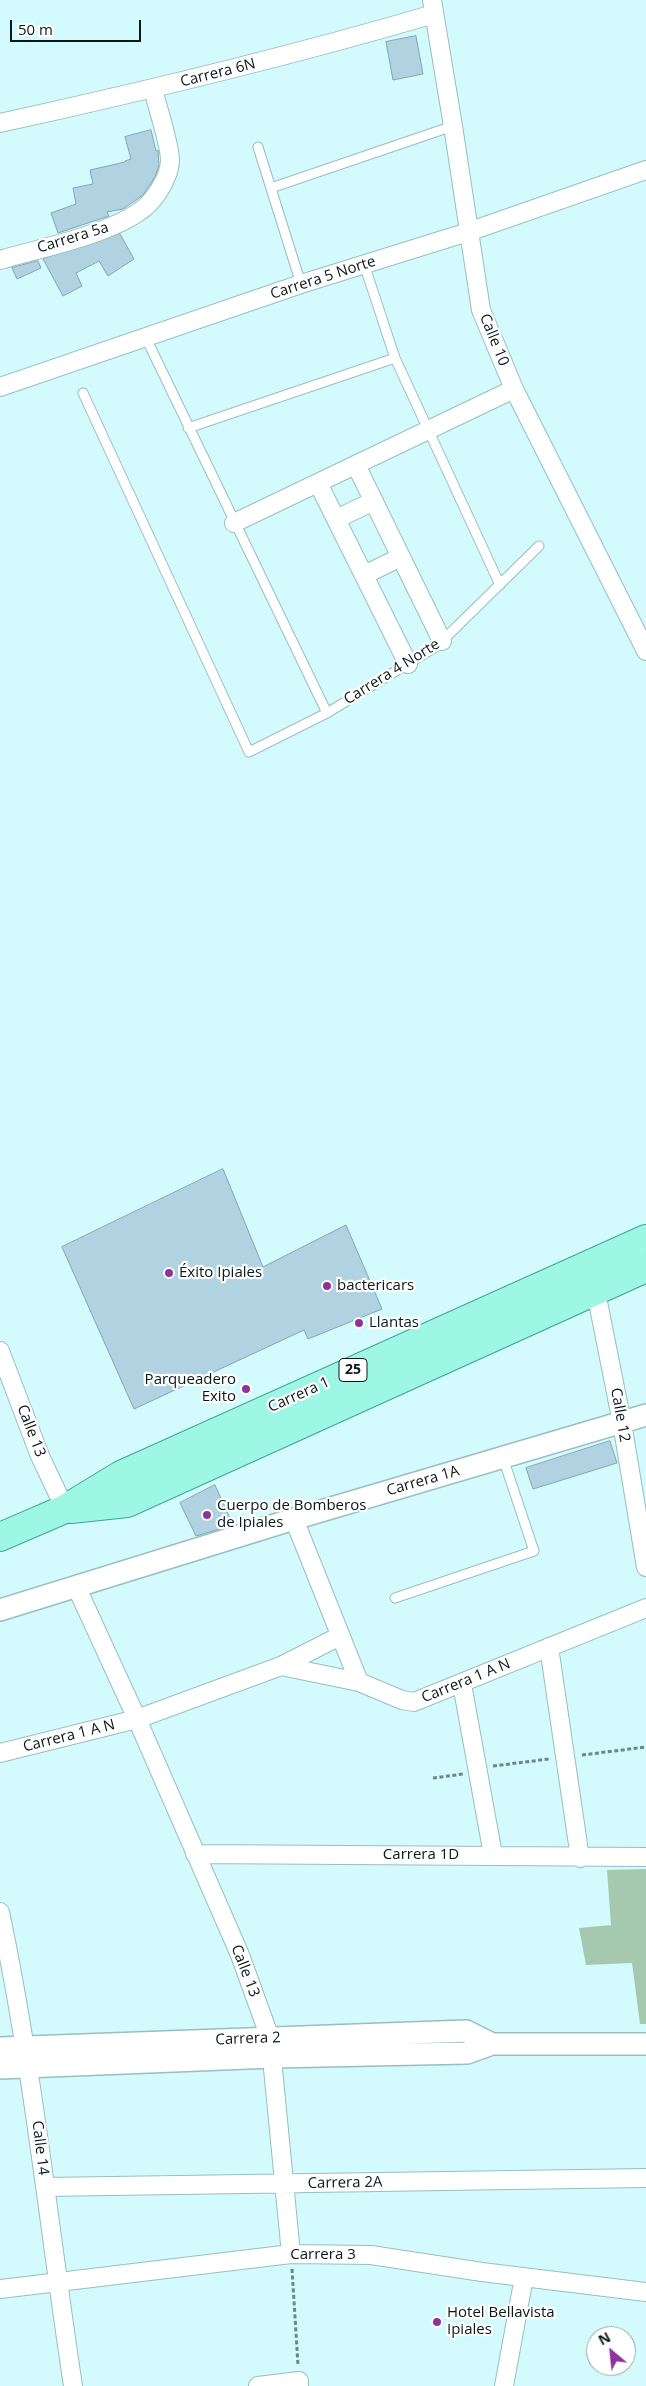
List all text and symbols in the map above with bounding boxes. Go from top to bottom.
scale bar [12,10,144,42]
text: 50 m [18,19,53,39]
street label: Carrera 6N [179,55,257,91]
street label: Carrera 5a [35,219,111,257]
street label: Carrera 5 Norte [268,253,378,303]
street label: Calle 10 [475,311,513,369]
street label: Carrera 4 Norte [341,635,443,709]
place label: Éxito Ipiales [179,1264,262,1282]
marker: Éxito Ipiales [163,1267,175,1279]
place label: bactericars [337,1277,414,1295]
marker: bactericars [321,1280,333,1292]
place label: Llantas [369,1314,419,1332]
marker: Llantas [353,1317,365,1329]
road number: 25 [339,1358,367,1382]
place label: Parqueadero Exito [145,1371,236,1406]
street label: Carrera 1 [265,1373,333,1417]
marker: Parqueadero Exito [240,1383,252,1395]
street label: Calle 12 [606,1386,634,1444]
street label: Calle 13 [13,1402,49,1460]
street label: Carrera 1A [385,1462,461,1500]
place label: Cuerpo de Bomberos de Ipiales [217,1497,366,1532]
marker: Cuerpo de Bomberos de Ipiales [201,1509,213,1521]
street label: Carrera 1 A N [419,1655,513,1707]
street label: Carrera 1 A N [21,1716,117,1756]
street label: Carrera 1D [383,1846,459,1864]
street label: Calle 13 [227,1942,263,2000]
street label: Carrera 2 [215,2029,281,2049]
street label: Calle 14 [28,2120,52,2176]
street label: Carrera 2A [307,2173,383,2193]
street label: Carrera 3 [290,2246,356,2264]
place label: Hotel Bellavista Ipiales [447,2304,555,2339]
marker: Hotel Bellavista Ipiales [431,2316,443,2328]
north arrow [586,2326,636,2376]
text: N [595,2327,614,2349]

